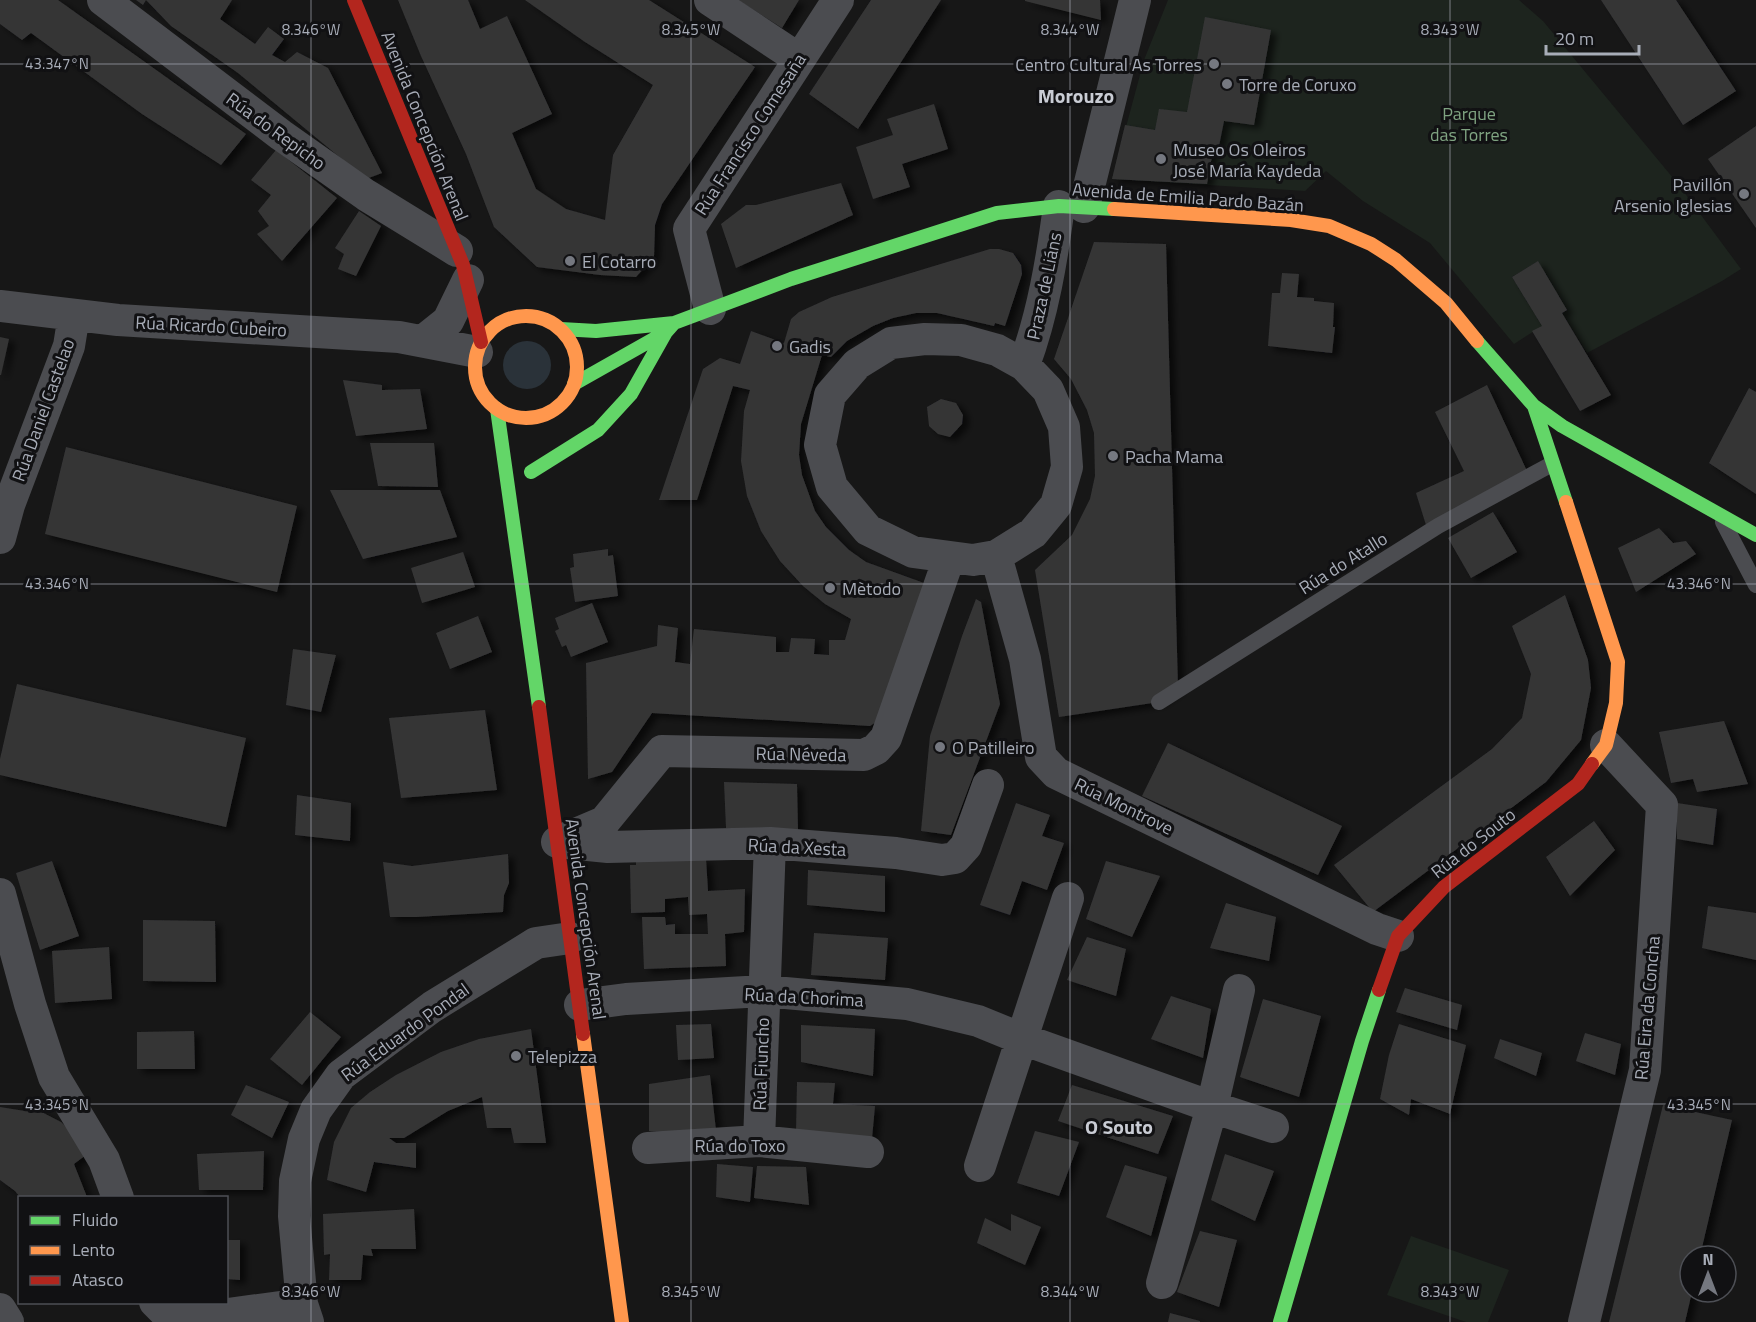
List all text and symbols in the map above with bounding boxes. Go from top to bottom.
text: 8.346°W [282,18,340,41]
text: 8.345°W [662,18,720,41]
text: 8.344°W [1041,18,1099,41]
text: 8.343°W [1421,18,1479,41]
scale bar [1546,18,1639,56]
text: 20 m [1555,25,1594,52]
street label: Avenida Concepción Arenal [374,27,476,225]
street label: Rúa Francisco Comesaña [687,48,813,220]
place label: Centro Cultural As Torres [1015,51,1202,78]
text: 43.347°N [25,52,89,75]
marker: Centro Cultural As Torres [1207,57,1221,71]
place label: Torre de Coruxo [1239,71,1357,98]
marker: Torre de Coruxo [1220,77,1234,91]
district label: Morouzo [1038,80,1114,111]
street label: Rúa do Repicho [221,86,331,176]
park label: Parque das Torres [1430,100,1508,148]
place label: Museo Os Oleiros José María Kaydeda [1173,136,1321,184]
marker: Museo Os Oleiros José María Kaydeda [1154,152,1168,166]
place label: Pavillón Arsenio Iglesias [1614,171,1732,219]
street label: Avenida de Emilia Pardo Bazán [1071,175,1305,219]
marker: Pavillón Arsenio Iglesias [1737,187,1751,201]
street label: Praza de Liáns [1019,230,1069,342]
place label: El Cotarro [582,248,656,275]
marker: El Cotarro [563,254,577,268]
street label: Rúa Ricardo Cubeiro [135,309,287,343]
place label: Gadis [789,333,831,360]
street label: Rúa Daniel Castelao [5,335,81,485]
marker: Gadis [770,339,784,353]
place label: Pacha Mama [1125,443,1223,470]
marker: Pacha Mama [1106,449,1120,463]
street label: Rúa do Atallo [1293,525,1393,601]
text: 43.346°N [25,572,89,595]
text: 43.346°N [1667,572,1731,595]
place label: Mètodo [842,575,901,602]
marker: Mètodo [823,581,837,595]
place label: O Patilleiro [952,734,1035,761]
street label: Rúa Néveda [755,740,847,768]
marker: O Patilleiro [933,740,947,754]
street label: Rúa Montrove [1070,770,1178,842]
street label: Rúa do Souto [1425,801,1521,885]
street label: Avenida Concepción Arenal [559,817,613,1021]
street label: Rúa da Xesta [747,831,847,863]
street label: Rúa Eira da Concha [1627,935,1667,1081]
street label: Rúa Eduardo Pondal [335,976,475,1088]
street label: Rúa da Chorima [744,980,864,1014]
street label: Rúa Fiuncho [746,1017,776,1111]
place label: Telepizza [528,1043,597,1070]
marker: Telepizza [509,1049,523,1063]
text: 43.345°N [25,1093,89,1116]
text: 43.345°N [1667,1093,1731,1116]
district label: O Souto [1085,1111,1153,1142]
street label: Rúa do Toxo [694,1132,786,1159]
legend [18,1196,228,1304]
text: Fluido [72,1206,118,1233]
text: Lento [72,1236,115,1263]
north arrow [1678,1244,1738,1304]
text: N [1702,1247,1714,1271]
text: Atasco [72,1266,123,1293]
text: 8.346°W [282,1280,340,1303]
text: 8.345°W [662,1280,720,1303]
text: 8.344°W [1041,1280,1099,1303]
text: 8.343°W [1421,1280,1479,1303]

